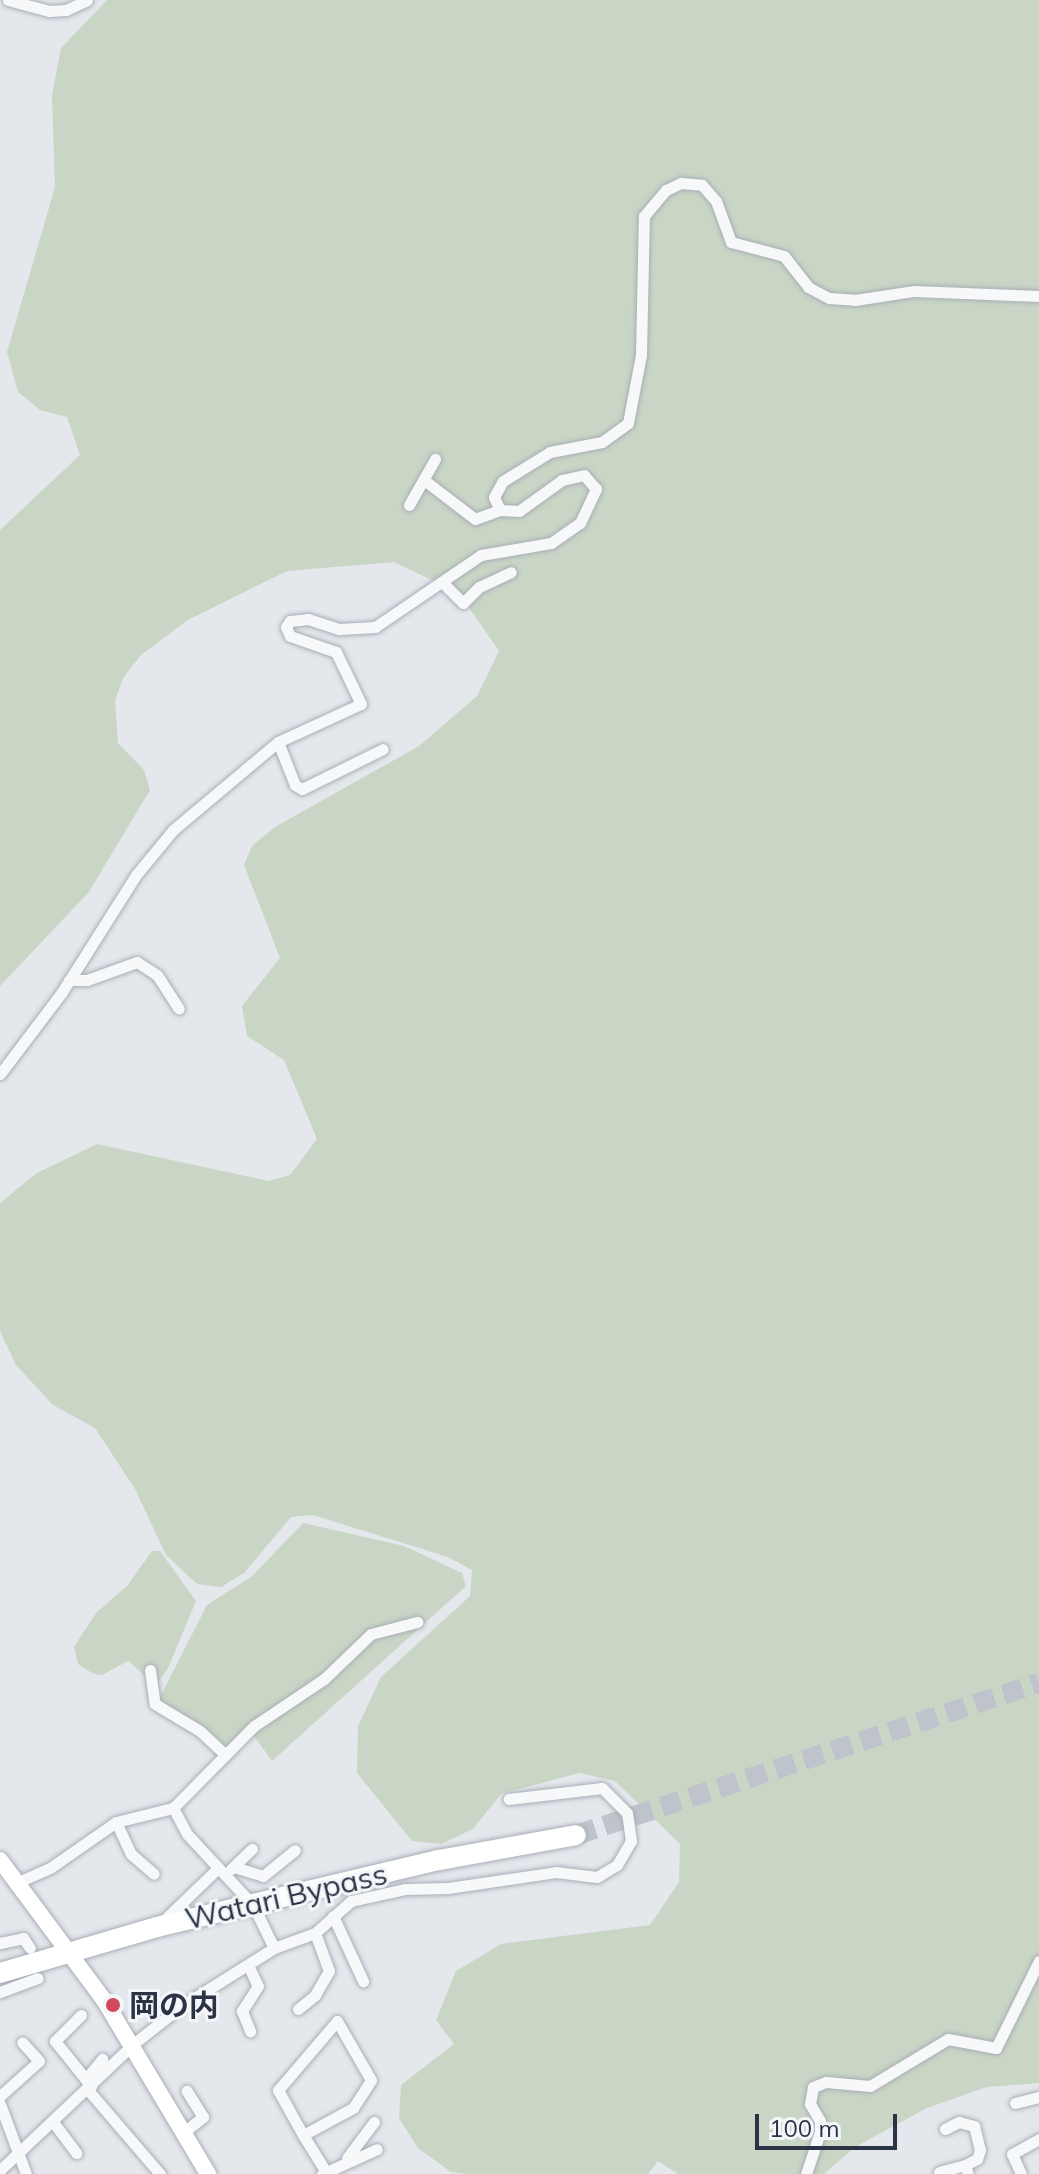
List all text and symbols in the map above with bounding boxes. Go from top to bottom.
street label: Watari Bypass [182,1855,390,1937]
place label: 岡の内 [129,1987,219,2023]
marker: 岡の内 [104,1996,122,2014]
scale bar [759,2098,901,2148]
text: 100 m [769,2113,840,2143]

